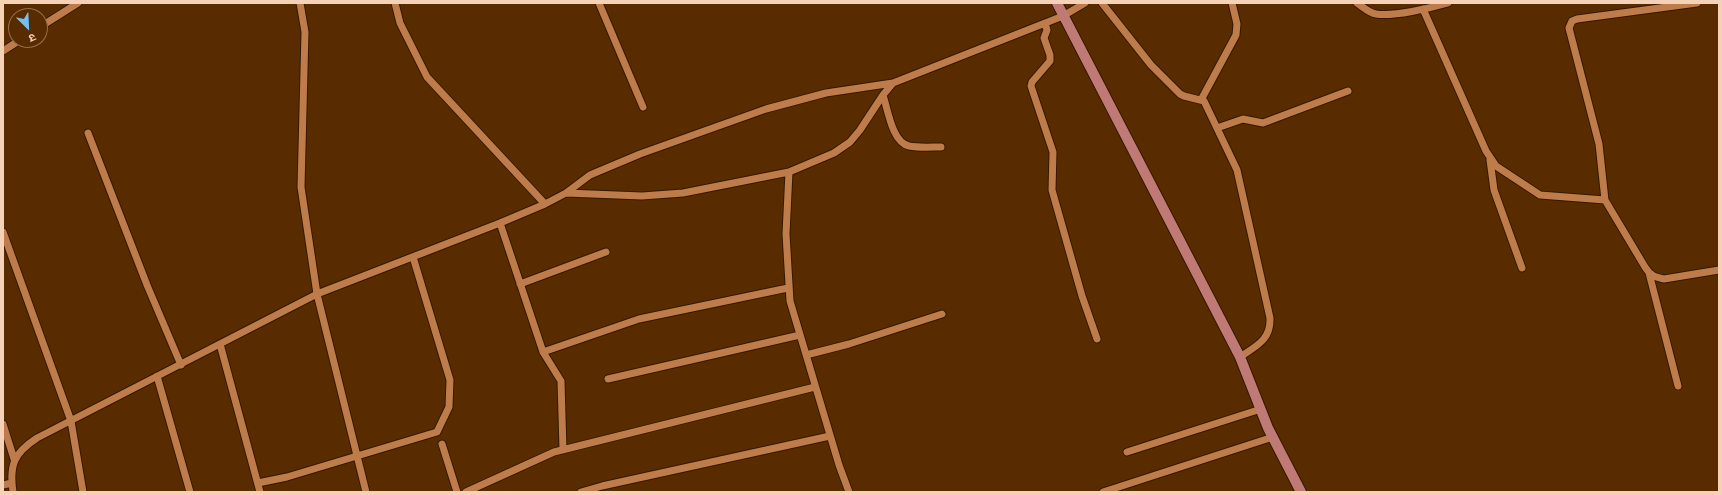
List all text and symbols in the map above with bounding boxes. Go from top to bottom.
north arrow [8,8,48,48]
text: उ [27,31,38,45]

